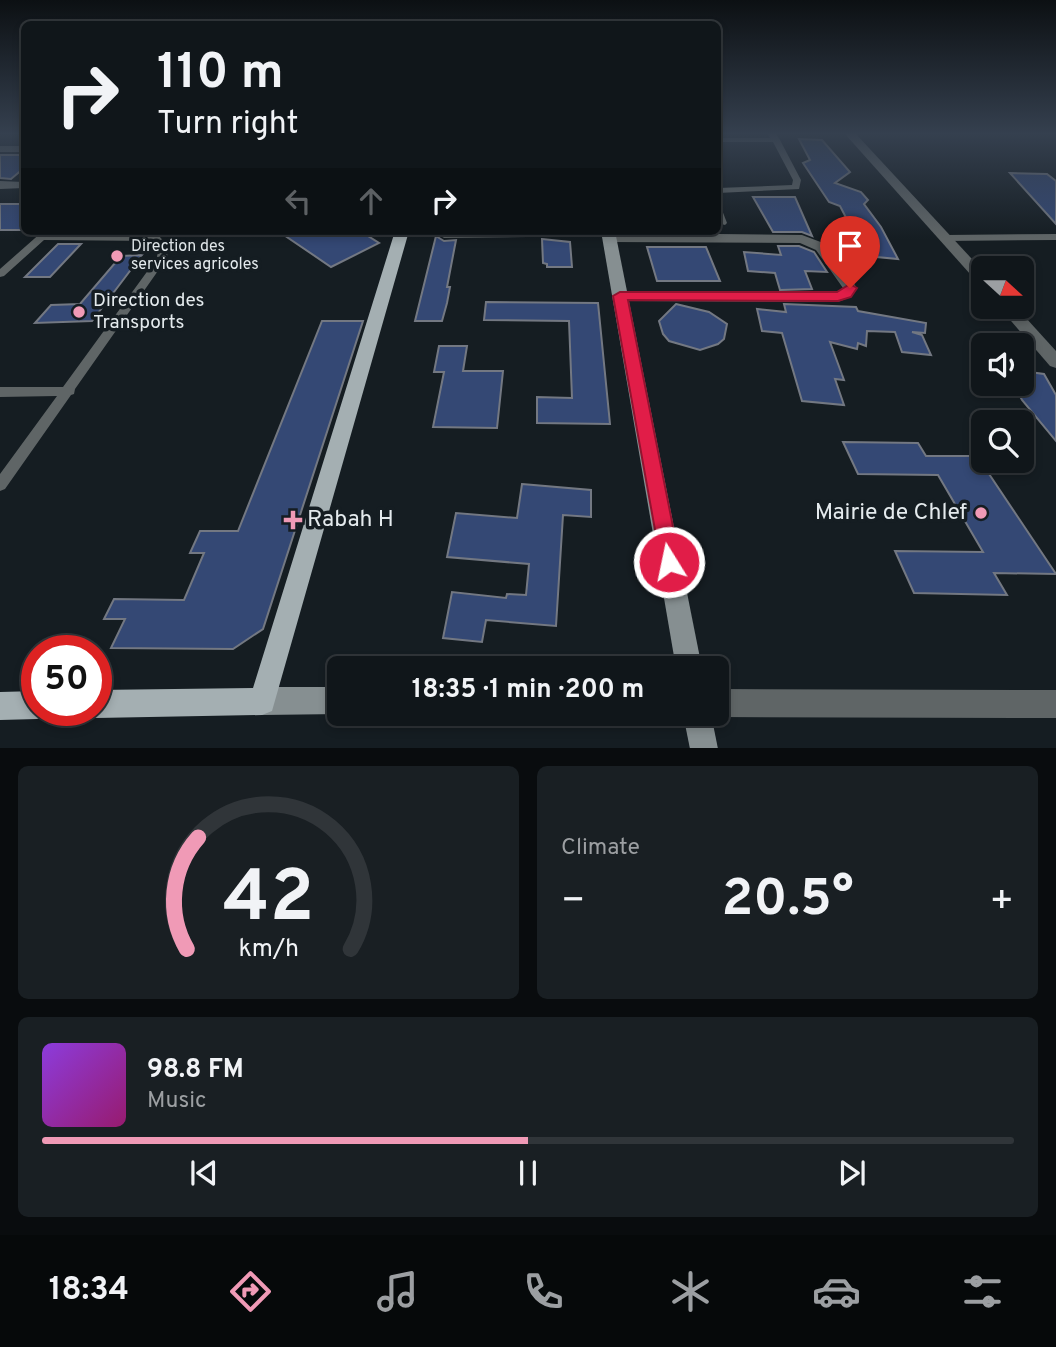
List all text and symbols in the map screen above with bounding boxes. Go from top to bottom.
text: 110 m [157,44,284,106]
icon: right [42,49,133,140]
text: Turn right [157,105,299,145]
icon: left [279,182,317,220]
icon: ahead [352,182,390,220]
icon: right [425,182,463,220]
pin [820,216,880,288]
icon: arrive [831,227,869,265]
place label: Direction des services agricoles [131,237,259,275]
marker: Direction des services agricoles [109,248,125,264]
north arrow [971,256,1034,318]
map controls [971,256,1034,473]
place label: Direction des Transports [93,289,205,335]
marker: Direction des Transports [71,304,87,320]
button: sound [971,333,1034,396]
button: search [971,410,1034,473]
place label: Mairie de Chlef [815,499,967,528]
marker: Mairie de Chlef [973,505,989,521]
place label: Rabah H [307,506,394,535]
marker: Rabah H [285,512,301,528]
position arrow [632,525,706,599]
speed limit sign: 50 [21,635,112,726]
text: 18:35 · 1 min · 200 m [412,674,644,707]
text: Climate [561,834,640,863]
text: 42 [223,855,314,947]
text: 20.5° [721,868,854,934]
text: − [561,878,586,927]
text: + [989,878,1014,927]
text: km/h [238,933,299,965]
text: 98.8 FM [147,1054,244,1087]
text: Music [147,1087,207,1116]
icon: previous [185,1154,223,1192]
icon: pause [509,1154,547,1192]
icon: next [833,1154,871,1192]
icon: directions [226,1267,275,1316]
icon: music [373,1267,422,1316]
icon: phone [519,1267,568,1316]
icon: climate [666,1267,715,1316]
icon: car [812,1267,861,1316]
icon: filters [958,1267,1007,1316]
text: 18:34 [49,1271,129,1311]

